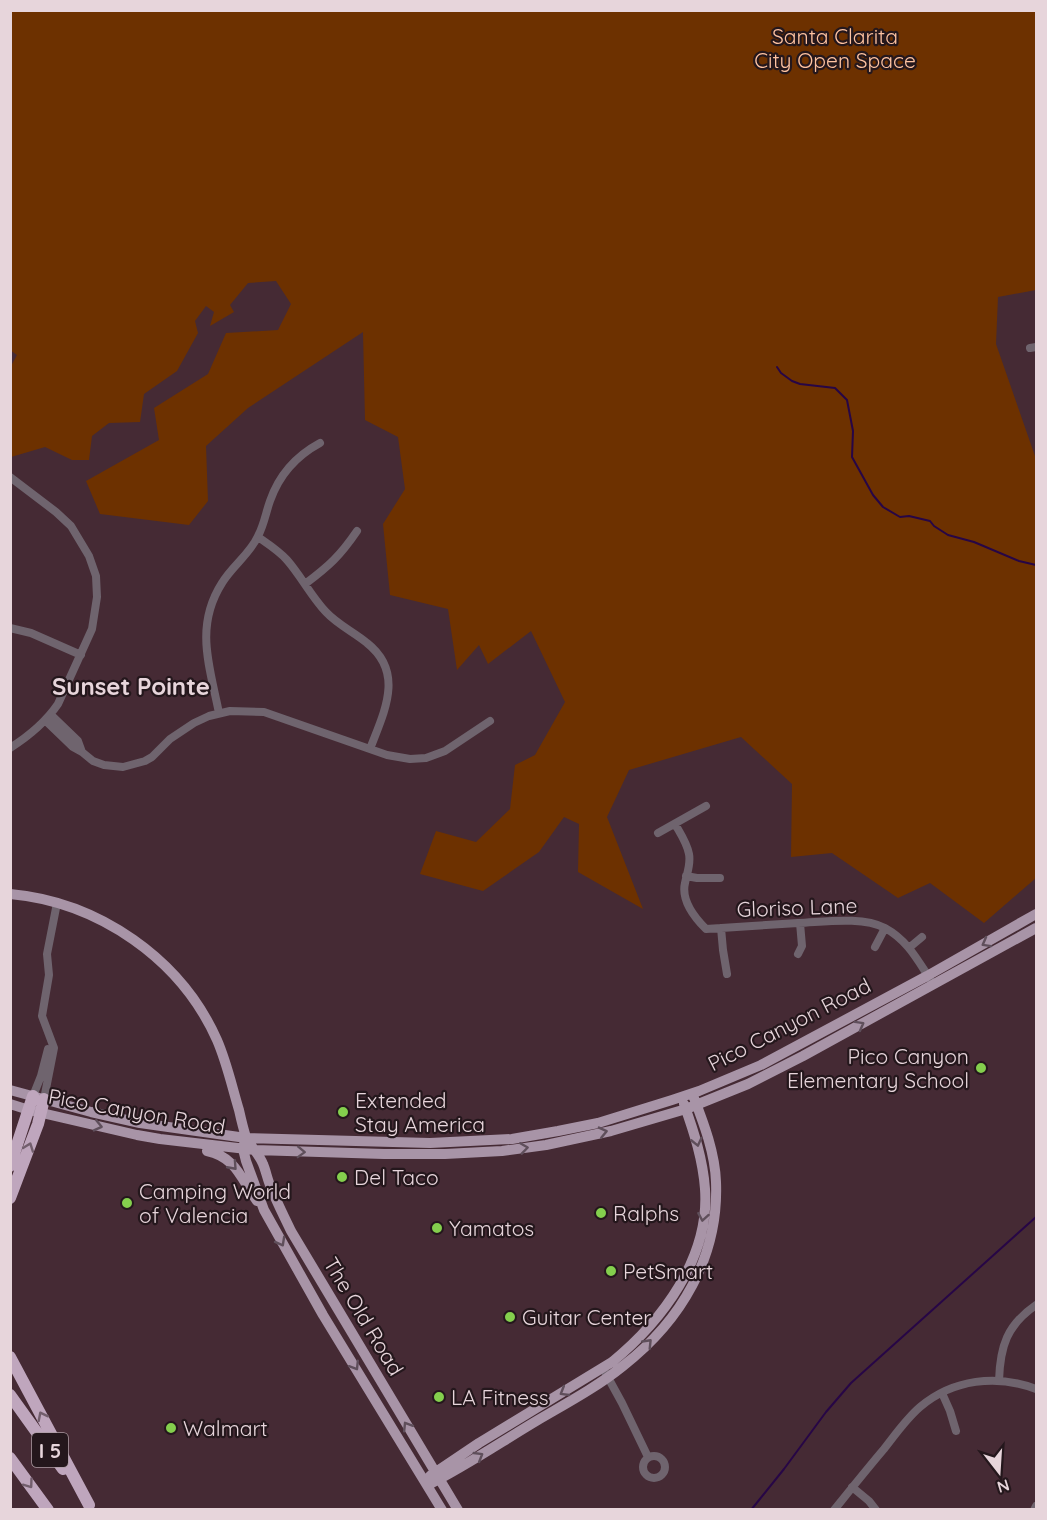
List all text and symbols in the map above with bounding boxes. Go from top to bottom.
park label: Santa Clarita City Open Space [754,23,916,73]
district label: Sunset Pointe [52,671,210,701]
street label: Gloriso Lane [736,892,858,922]
one-way arrow [981,936,992,947]
street label: Pico Canyon Road [703,972,875,1076]
one-way arrow [853,1021,864,1032]
place label: Pico Canyon Elementary School [787,1043,969,1093]
marker: Pico Canyon Elementary School [974,1061,988,1075]
street label: Pico Canyon Road [46,1083,228,1139]
place label: Extended Stay America [355,1087,485,1137]
marker: Extended Stay America [336,1105,350,1119]
one-way arrow [93,1119,103,1132]
one-way arrow [598,1127,608,1140]
one-way arrow [689,1137,702,1147]
one-way arrow [22,1142,34,1153]
one-way arrow [520,1142,529,1155]
one-way arrow [297,1145,306,1158]
one-way arrow [226,1159,237,1169]
place label: Del Taco [354,1164,439,1190]
marker: Del Taco [335,1170,349,1184]
place label: Camping World of Valencia [139,1178,291,1228]
marker: Camping World of Valencia [120,1196,134,1210]
place label: Ralphs [613,1200,679,1226]
marker: Ralphs [594,1206,608,1220]
one-way arrow [697,1212,710,1222]
place label: Yamatos [449,1215,534,1241]
marker: Yamatos [430,1221,444,1235]
one-way arrow [274,1235,285,1246]
street label: The Old Road [318,1252,410,1380]
place label: PetSmart [623,1258,713,1284]
marker: PetSmart [604,1264,618,1278]
place label: Guitar Center [522,1304,651,1330]
marker: Guitar Center [503,1310,517,1324]
one-way arrow [641,1339,652,1350]
one-way arrow [347,1360,359,1370]
place label: LA Fitness [451,1384,549,1410]
one-way arrow [560,1385,570,1397]
marker: LA Fitness [432,1390,446,1404]
one-way arrow [38,1411,50,1422]
place label: Walmart [183,1415,268,1441]
marker: Walmart [164,1421,178,1435]
one-way arrow [403,1422,415,1432]
road number: I 5 [32,1433,68,1467]
north arrow [969,1442,1029,1502]
one-way arrow [473,1452,483,1464]
text: N [995,1475,1012,1498]
one-way arrow [22,1477,33,1488]

